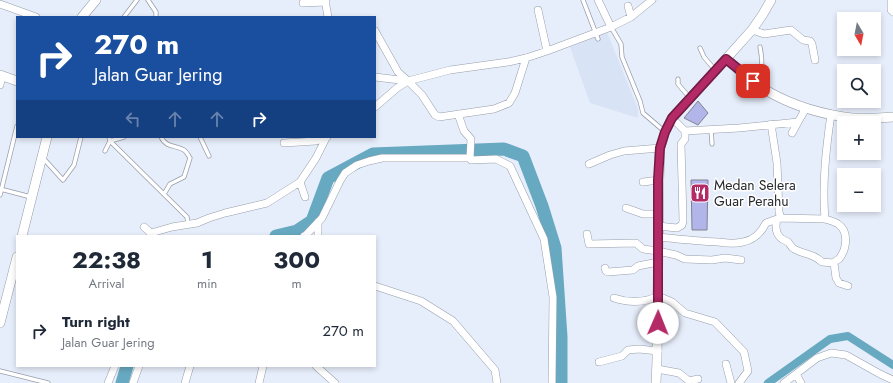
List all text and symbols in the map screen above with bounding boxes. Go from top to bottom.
north arrow [837,12,881,56]
map controls [837,12,881,212]
text: 270 m [94,24,179,65]
icon: right [28,32,80,84]
text: Jalan Guar Jering [94,62,222,88]
pin [736,64,770,98]
button: search [837,64,881,108]
icon: arrive [742,70,764,92]
icon: left [122,108,144,130]
icon: ahead [164,108,186,130]
icon: ahead [206,108,228,130]
icon: right [248,108,270,130]
button: + [837,116,881,160]
button: − [837,168,881,212]
place label: Medan Selera Guar Perahu [714,175,796,211]
restaurant icon: Medan Selera Guar Perahu [689,182,711,204]
text: 22:38 [72,242,141,277]
text: 1 [201,242,213,277]
text: 300 [273,242,320,277]
text: Arrival [89,274,124,293]
text: min [197,274,217,293]
text: m [292,274,302,293]
position arrow [637,302,679,344]
text: Turn right [62,311,130,333]
icon: right [28,320,50,342]
text: 270 m [322,320,364,342]
text: Jalan Guar Jering [62,333,155,352]

